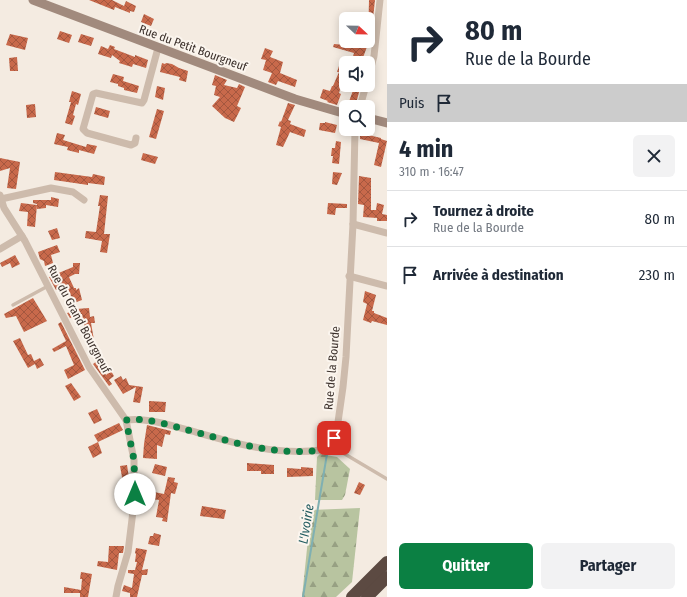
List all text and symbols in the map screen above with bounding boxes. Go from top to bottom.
north arrow [339,12,375,48]
map controls [339,12,375,136]
text: 80 m [465,14,522,47]
icon: right [399,16,451,68]
street label: Rue du Petit Bourgneuf [137,22,250,74]
text: Rue de la Bourde [465,48,591,70]
button: sound [339,56,375,92]
icon: arrive [433,92,455,114]
text: Puis [399,94,425,112]
button: search [339,100,375,136]
text: 4 min [399,135,453,163]
button: close [633,135,675,177]
text: 310 m · 16:47 [399,164,464,179]
text: Tournez à droite [433,202,534,220]
icon: right [399,208,421,230]
text: 80 m [645,210,675,228]
text: Rue de la Bourde [433,220,524,235]
street label: Rue du Grand Bourgneuf [45,263,114,377]
icon: arrive [399,264,421,286]
text: Arrivée à destination [433,266,564,284]
text: 230 m [639,266,675,284]
street label: Rue de la Bourde [321,326,343,410]
pin [317,421,351,455]
icon: arrive [323,427,345,449]
position arrow [114,473,156,515]
water label: L'Ivoirie [295,503,317,545]
button: Quitter [399,543,533,589]
button: Partager [541,543,675,589]

